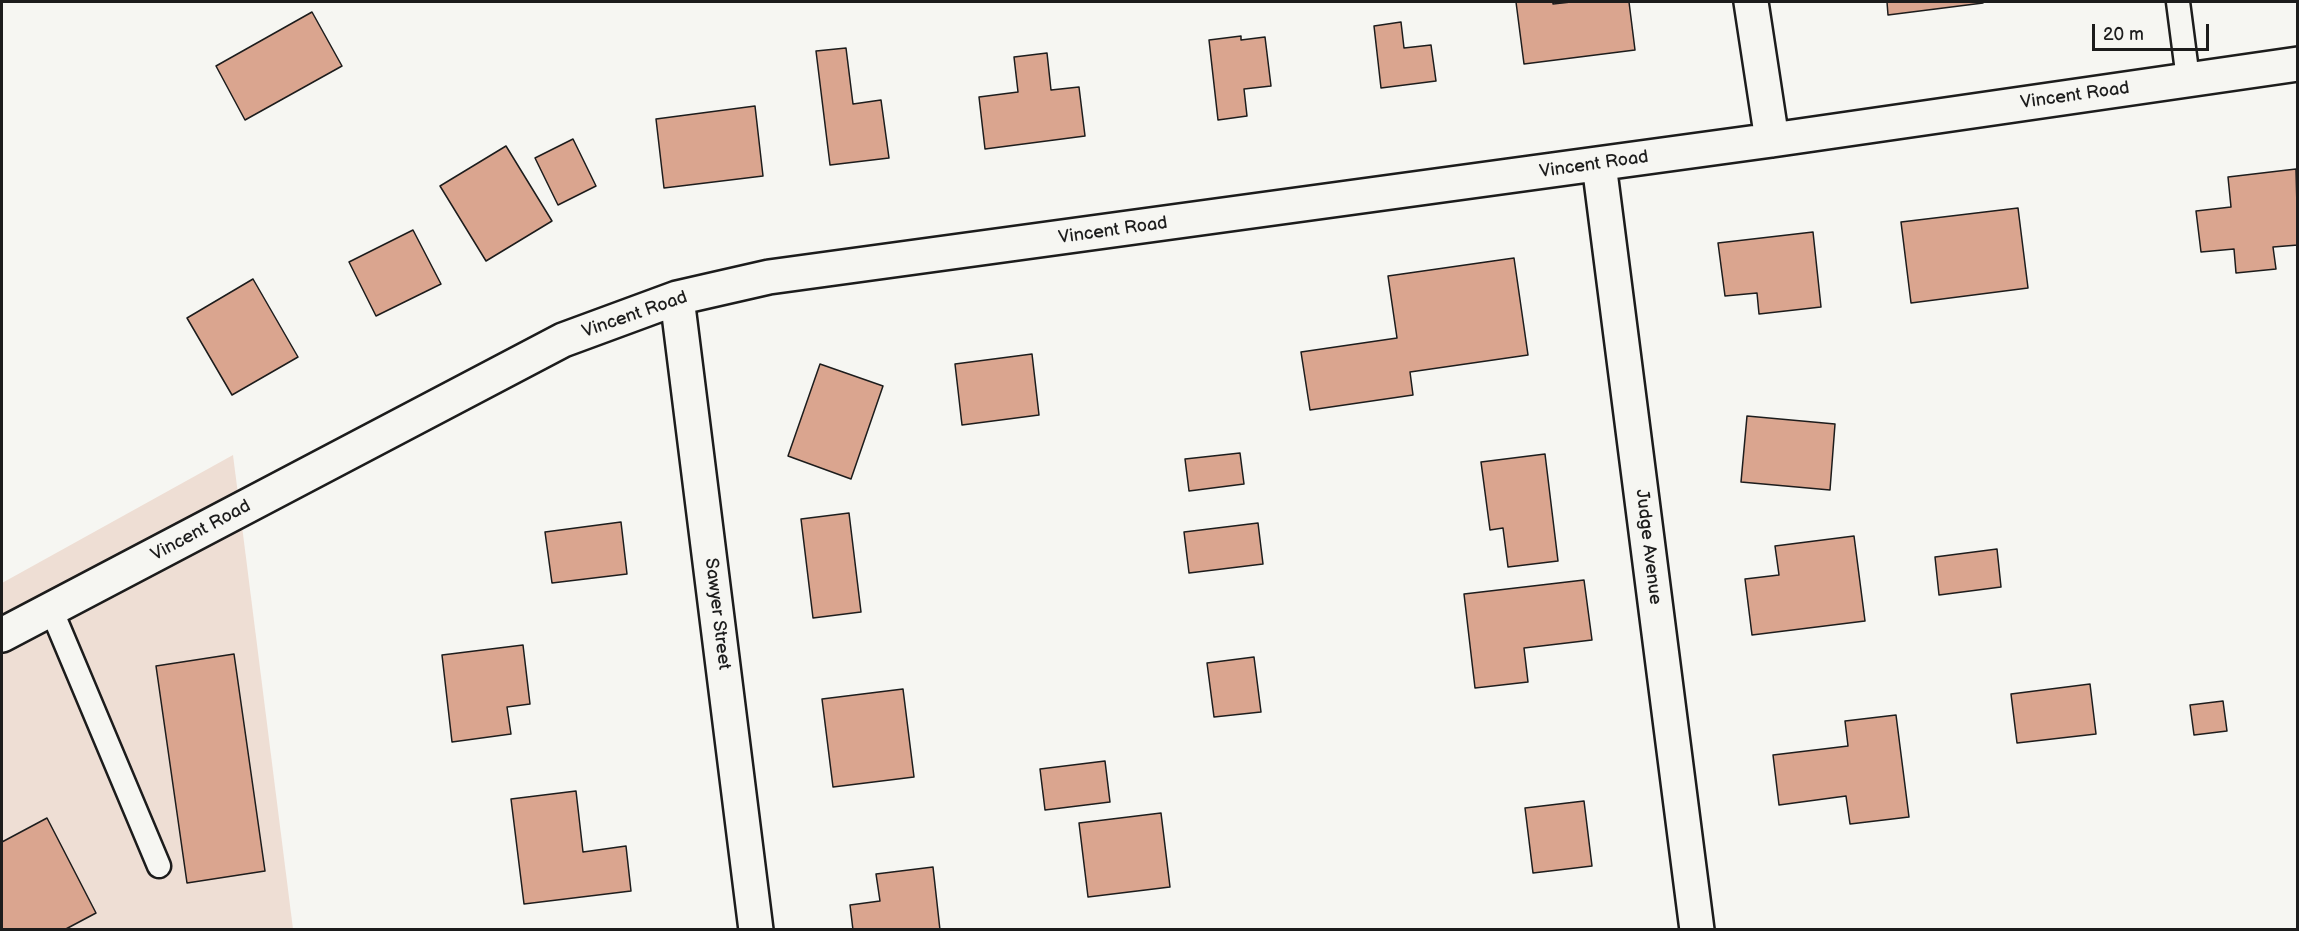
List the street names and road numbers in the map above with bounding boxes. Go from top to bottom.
street label: Vincent Road [2019,78,2131,114]
street label: Vincent Road [1538,147,1650,183]
street label: Vincent Road [1057,213,1169,249]
street label: Vincent Road [580,287,690,343]
street label: Judge Avenue [1630,488,1666,606]
street label: Vincent Road [147,496,255,566]
street label: Sawyer Street [699,557,735,671]

